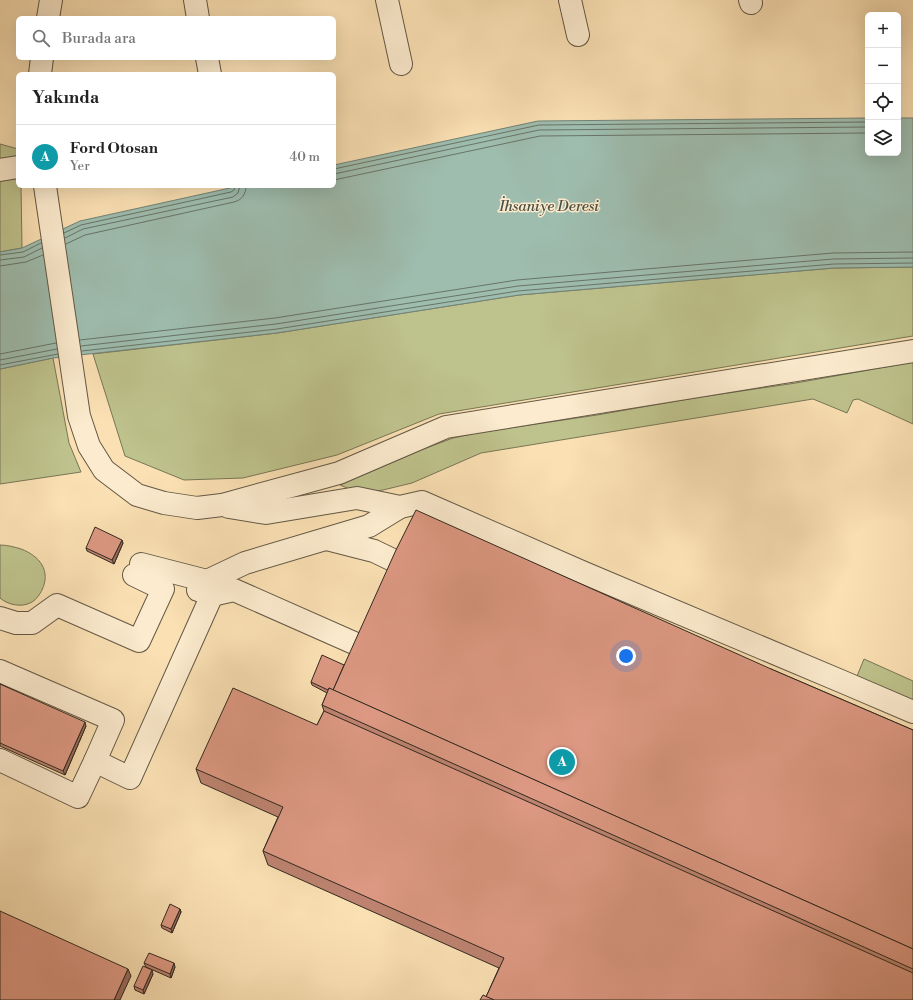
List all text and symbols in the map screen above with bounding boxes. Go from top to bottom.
map controls [865,12,901,156]
button: + [865,12,901,48]
search box [16,16,336,60]
icon: search [30,27,52,49]
text: Burada ara [62,29,136,48]
button: − [865,48,901,84]
button: locate [865,84,901,120]
text: Yakında [32,87,99,109]
button: layers [865,120,901,156]
text: Ford Otosan [70,139,158,158]
text: A [40,149,50,165]
text: 40 m [290,149,320,165]
text: Yer [70,158,90,174]
water label: İhsaniye Deresi [498,196,599,216]
your location [616,646,636,666]
pin: A [549,747,575,777]

